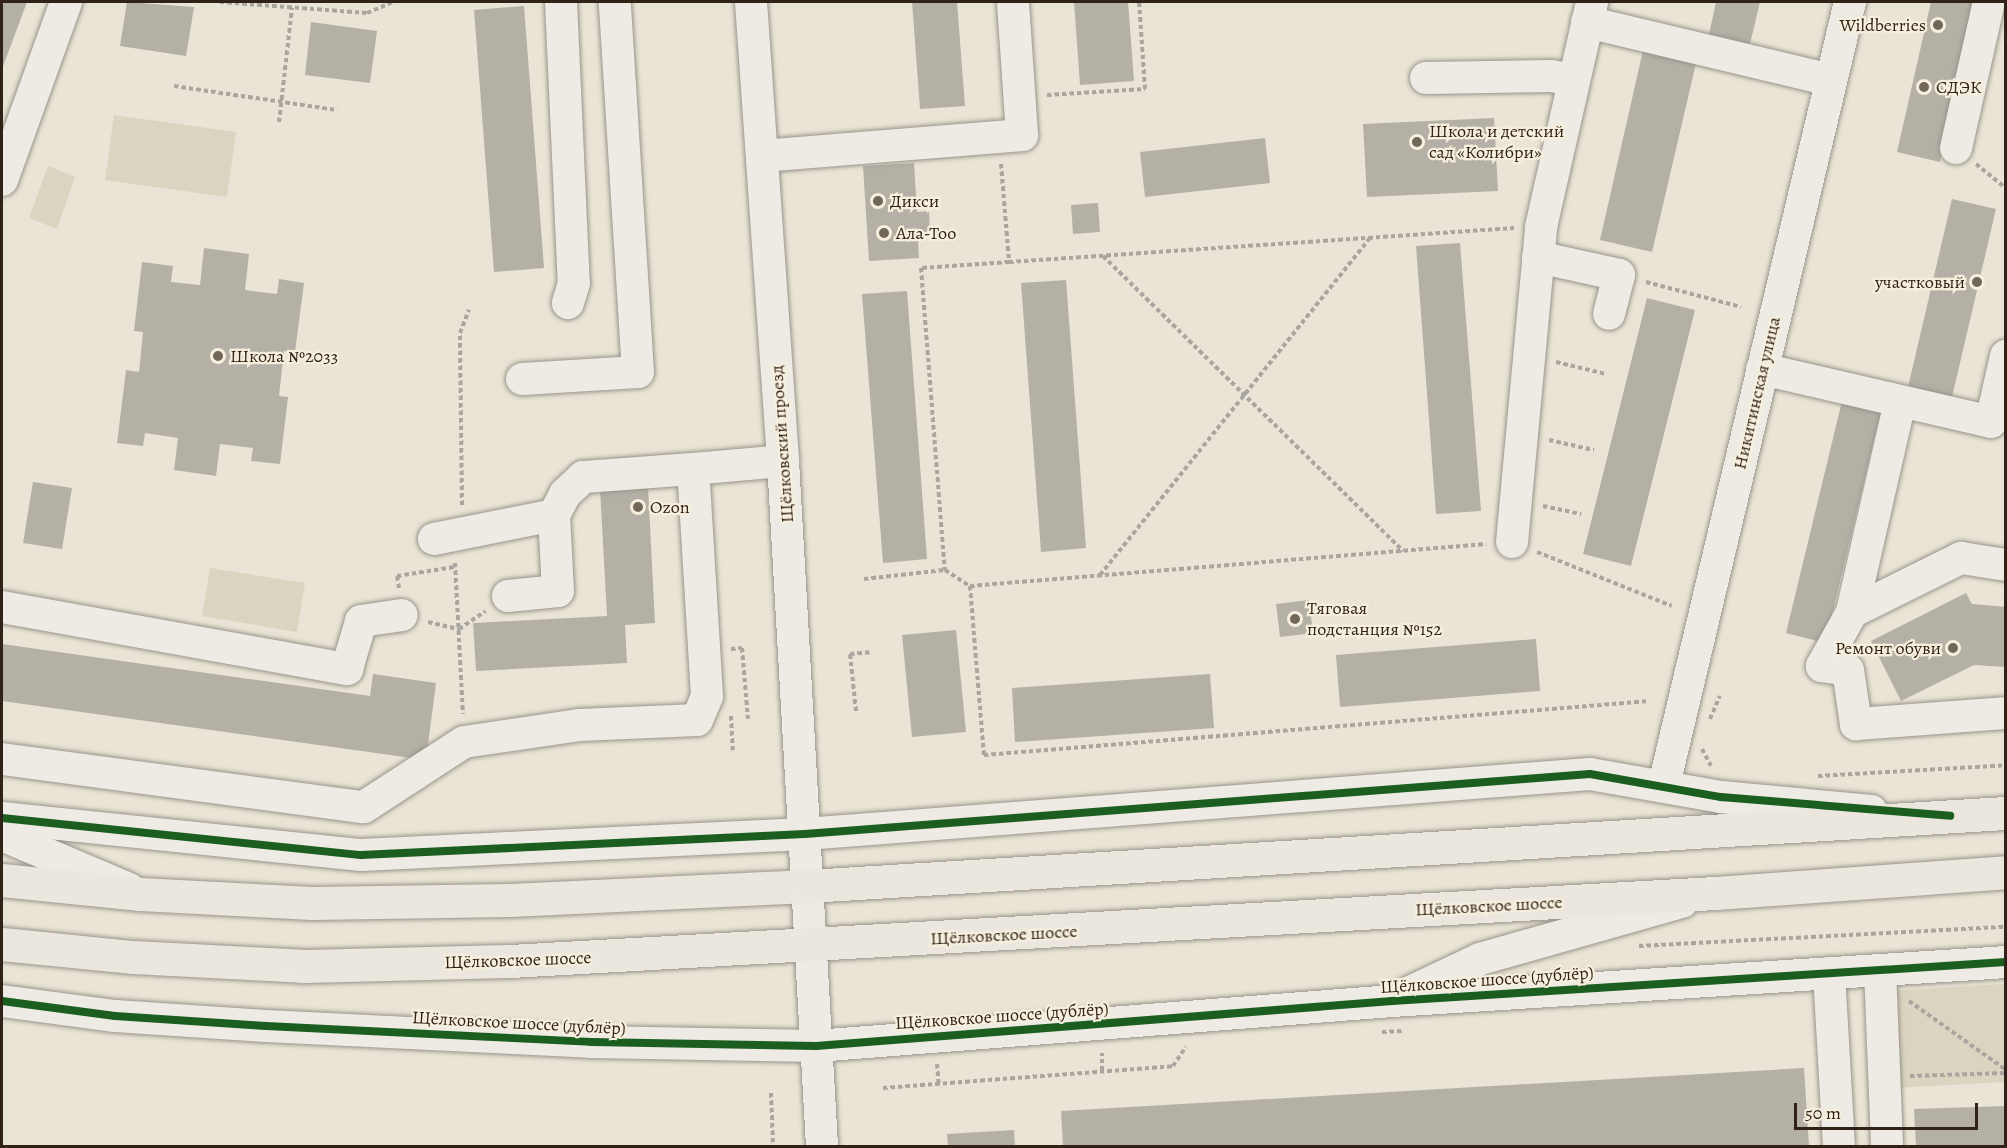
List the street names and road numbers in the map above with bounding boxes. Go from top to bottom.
street label: Никитинская улица [1729,315,1785,471]
street label: Щёлковский проезд [766,365,798,523]
street label: Щёлковское шоссе [1415,891,1563,921]
street label: Щёлковское шоссе [930,920,1078,950]
street label: Щёлковское шоссе [444,947,592,973]
street label: Щёлковское шоссе (дублёр) [1380,962,1594,998]
street label: Щёлковское шоссе (дублёр) [895,998,1109,1034]
street label: Щёлковское шоссе (дублёр) [412,1007,626,1039]

